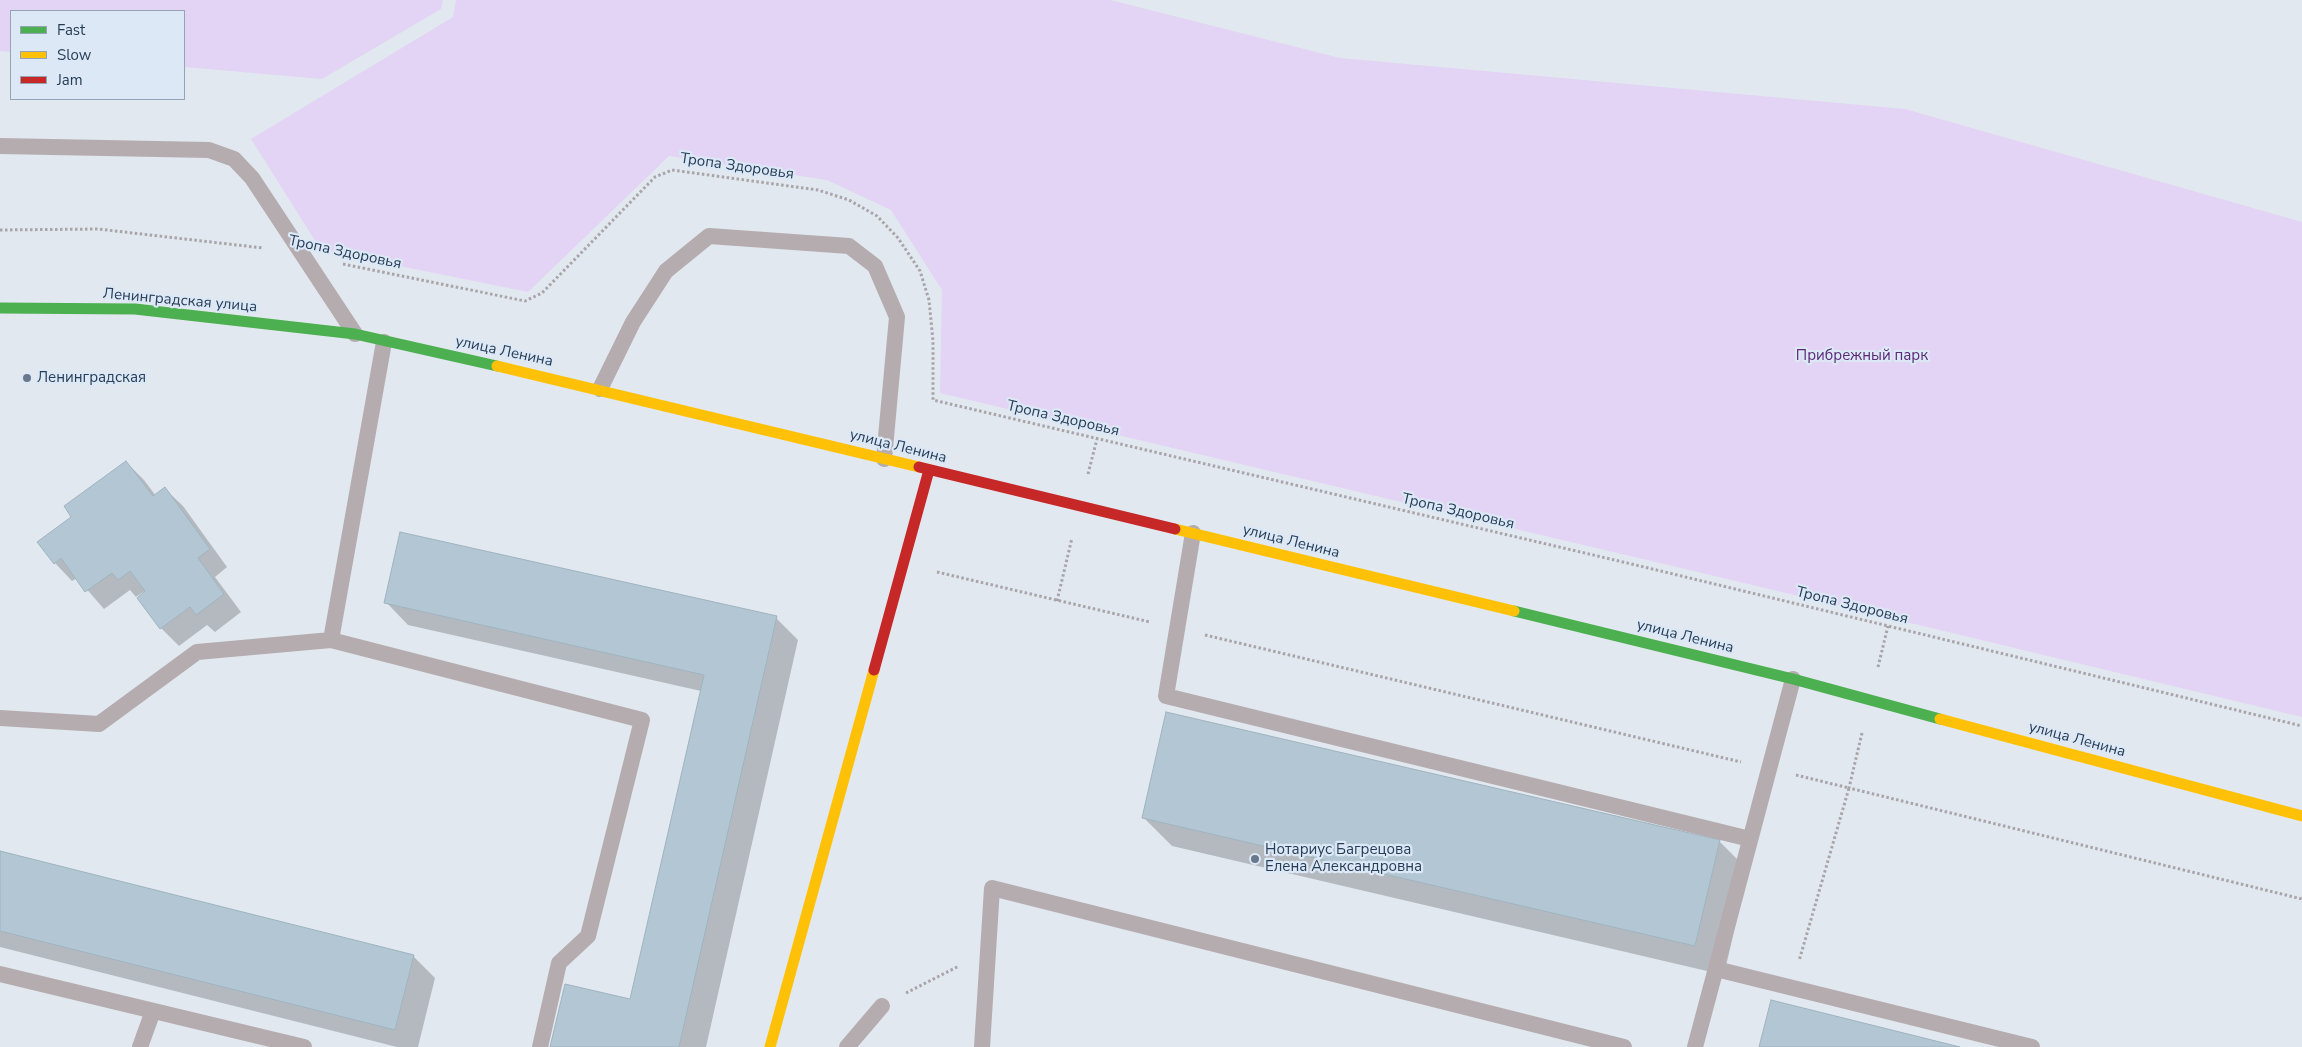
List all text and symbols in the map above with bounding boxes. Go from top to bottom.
legend [10,10,185,100]
text: Fast [57,20,85,40]
text: Slow [57,45,91,65]
text: Jam [57,70,83,90]
street label: Тропа Здоровья [679,150,795,184]
street label: Тропа Здоровья [287,232,403,274]
street label: Ленинградская улица [102,285,258,317]
street label: улица Ленина [454,333,554,371]
park label: Прибрежный парк [1796,347,1928,365]
place label: Ленинградская [37,369,146,387]
marker: Ленинградская [21,372,33,384]
street label: Тропа Здоровья [1005,397,1121,441]
street label: улица Ленина [848,426,948,468]
street label: Тропа Здоровья [1400,490,1516,534]
street label: улица Ленина [1241,521,1341,563]
street label: Тропа Здоровья [1794,583,1910,629]
street label: улица Ленина [1635,616,1735,658]
street label: улица Ленина [2027,718,2127,762]
place label: Нотариус Багрецова Елена Александровна [1265,841,1422,876]
marker: Нотариус Багрецова Елена Александровна [1249,853,1261,865]

